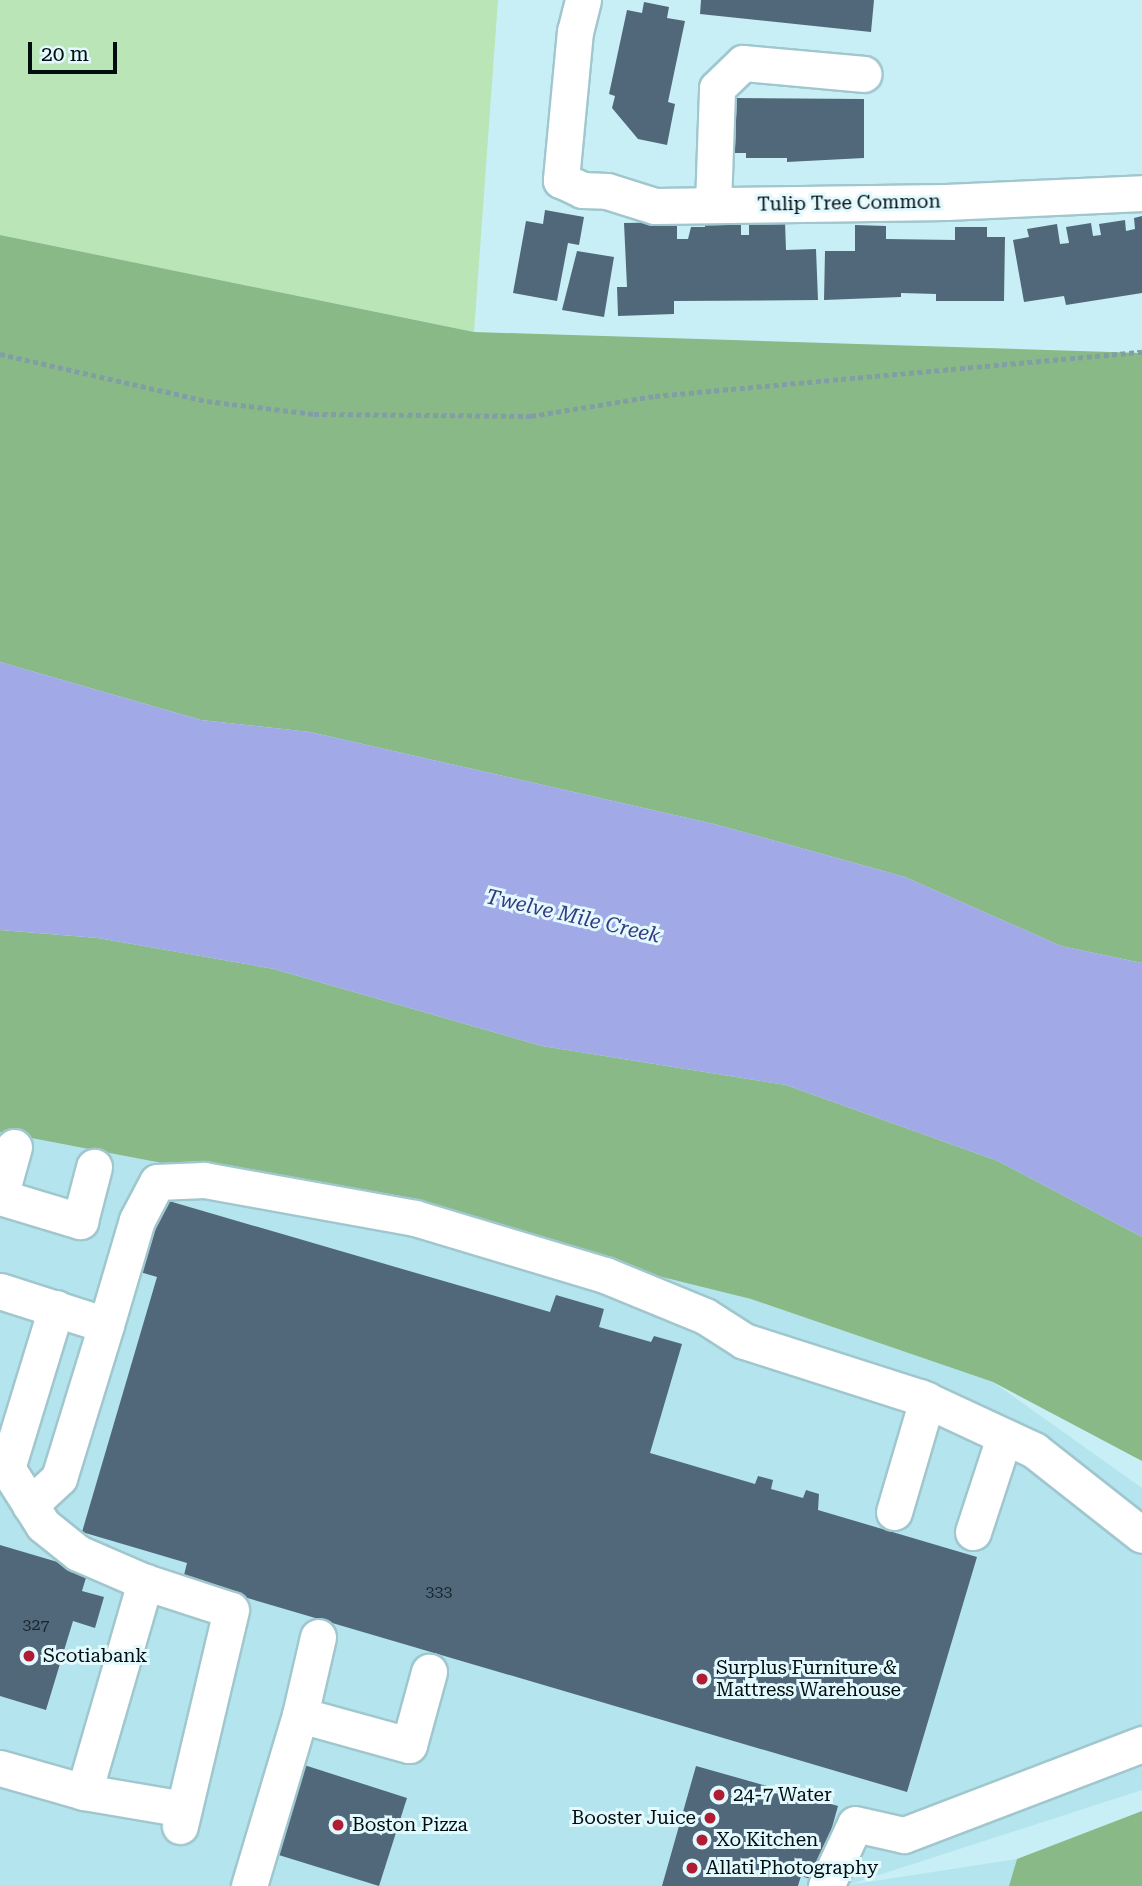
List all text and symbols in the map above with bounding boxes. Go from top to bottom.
scale bar [32,28,121,72]
text: 20 m [41,42,89,66]
street label: Tulip Tree Common [757,190,941,216]
water label: Twelve Mile Creek [483,884,663,948]
house number: 333 [426,1582,452,1602]
house number: 327 [23,1615,49,1635]
place label: Scotiabank [43,1645,147,1667]
marker: Scotiabank [21,1648,37,1664]
place label: Surplus Furniture & Mattress Warehouse [716,1657,901,1701]
marker: Surplus Furniture & Mattress Warehouse [694,1671,710,1687]
place label: 24-7 Water [733,1784,832,1806]
marker: 24-7 Water [711,1787,727,1803]
place label: Booster Juice [571,1807,696,1829]
marker: Booster Juice [702,1810,718,1826]
place label: Boston Pizza [352,1814,468,1836]
marker: Boston Pizza [330,1817,346,1833]
place label: Xo Kitchen [716,1829,818,1851]
marker: Xo Kitchen [694,1832,710,1848]
place label: Allati Photography [706,1857,878,1879]
marker: Allati Photography [684,1860,700,1876]

